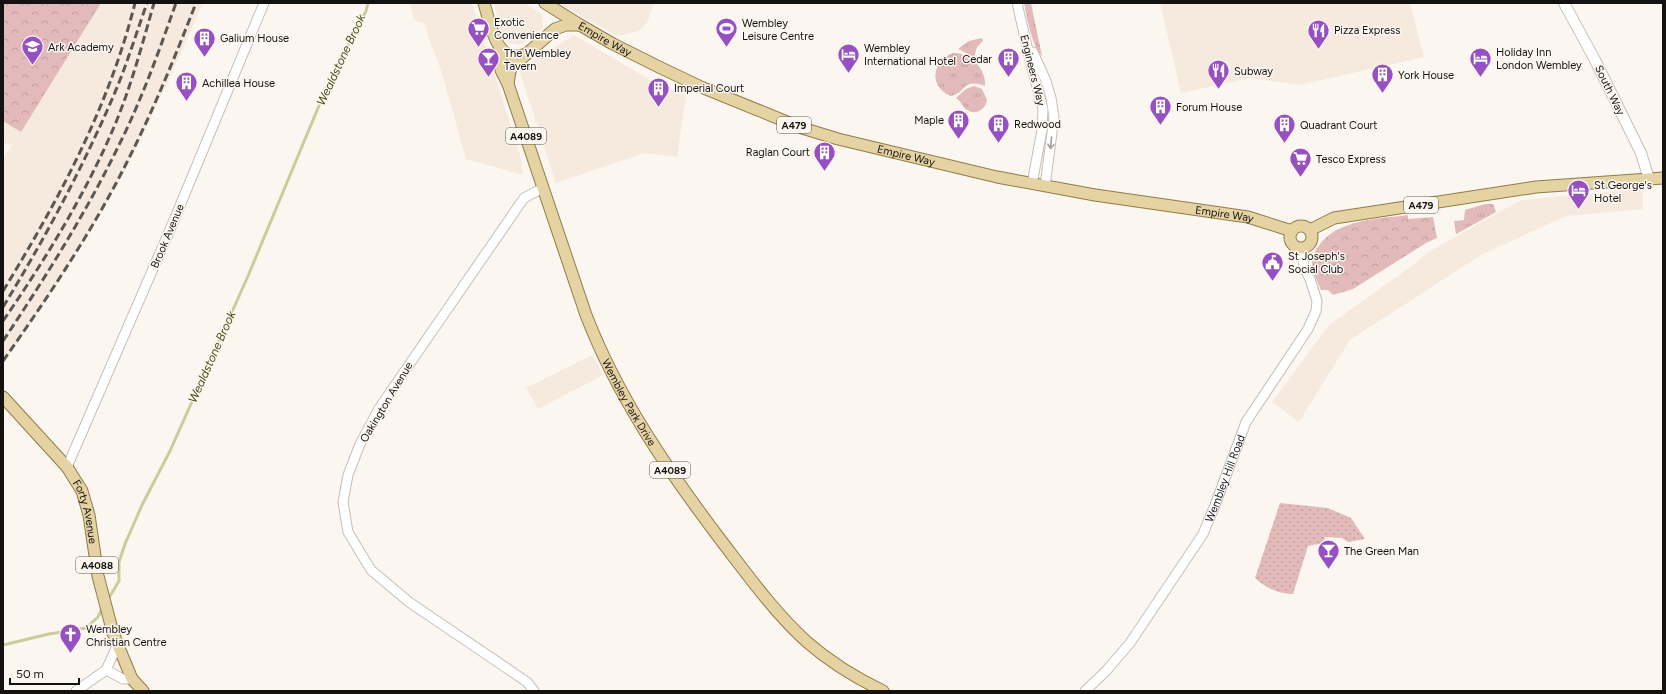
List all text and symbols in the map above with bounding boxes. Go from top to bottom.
water label: Wealdstone Brook [314,11,369,108]
supermarket icon: Exotic Convenience [466,15,492,48]
place label: Exotic Convenience [494,16,559,42]
sports icon: Wembley Leisure Centre [714,16,740,49]
place label: Wembley Leisure Centre [742,17,814,43]
restaurant icon: Pizza Express [1305,17,1331,50]
street label: Empire Way [576,19,634,59]
place label: Pizza Express [1334,24,1400,37]
building icon: Galium House [191,25,217,58]
place label: Galium House [220,32,289,45]
street label: Engineers Way [1017,33,1048,107]
school or university icon: Ark Academy [19,34,45,67]
place label: Ark Academy [48,41,114,54]
hotel icon: Wembley International Hotel [835,41,861,74]
place label: Wembley International Hotel [864,42,956,68]
hotel icon: Holiday Inn London Wembley [1467,45,1493,78]
bar icon: The Wembley Tavern [476,46,502,79]
building icon: Cedar [995,46,1021,79]
place label: Holiday Inn London Wembley [1496,46,1582,72]
place label: The Wembley Tavern [504,47,571,73]
place label: Cedar [962,53,992,66]
restaurant icon: Subway [1206,58,1232,91]
building icon: York House [1370,62,1396,95]
street label: South Way [1592,63,1627,117]
place label: Subway [1234,65,1273,78]
place label: York House [1398,69,1454,82]
building icon: Achillea House [173,70,199,103]
building icon: Imperial Court [646,75,672,108]
place label: Achillea House [202,77,275,90]
place label: Imperial Court [674,82,744,95]
building icon: Forum House [1148,94,1174,127]
place label: Forum House [1176,101,1242,114]
building icon: Maple [946,107,972,140]
building icon: Redwood [985,111,1011,144]
building icon: Quadrant Court [1272,112,1298,145]
place label: Maple [914,114,944,127]
road number: A479 [777,117,811,133]
place label: Redwood [1014,118,1061,131]
place label: Quadrant Court [1300,119,1377,132]
road number: A4089 [506,128,546,144]
one-way arrow [1048,136,1055,149]
building icon: Raglan Court [812,139,838,172]
street label: Empire Way [876,143,936,169]
place label: Raglan Court [746,146,810,159]
supermarket icon: Tesco Express [1287,146,1313,179]
place label: Tesco Express [1316,153,1386,166]
hotel icon: St George's Hotel [1565,178,1591,211]
place label: St George's Hotel [1594,179,1652,205]
road number: A479 [1404,197,1438,213]
street label: Brook Avenue [148,202,187,270]
street label: Empire Way [1194,203,1255,225]
public building icon: St Joseph's Social Club [1259,249,1285,282]
place label: St Joseph's Social Club [1288,250,1345,276]
water label: Wealdstone Brook [185,308,239,405]
street label: Wembley Park Drive [599,357,658,449]
street label: Oakington Avenue [357,360,415,445]
street label: Wembley Hill Road [1203,433,1248,524]
road number: A4089 [650,462,690,478]
street label: Forty Avenue [70,478,99,545]
bar icon: The Green Man [1315,538,1341,571]
place label: The Green Man [1344,545,1419,558]
road number: A4088 [76,557,118,573]
church icon: Wembley Christian Centre [58,622,84,655]
place label: Wembley Christian Centre [86,623,167,649]
scale bar [10,660,79,686]
text: 50 m [16,667,44,681]

